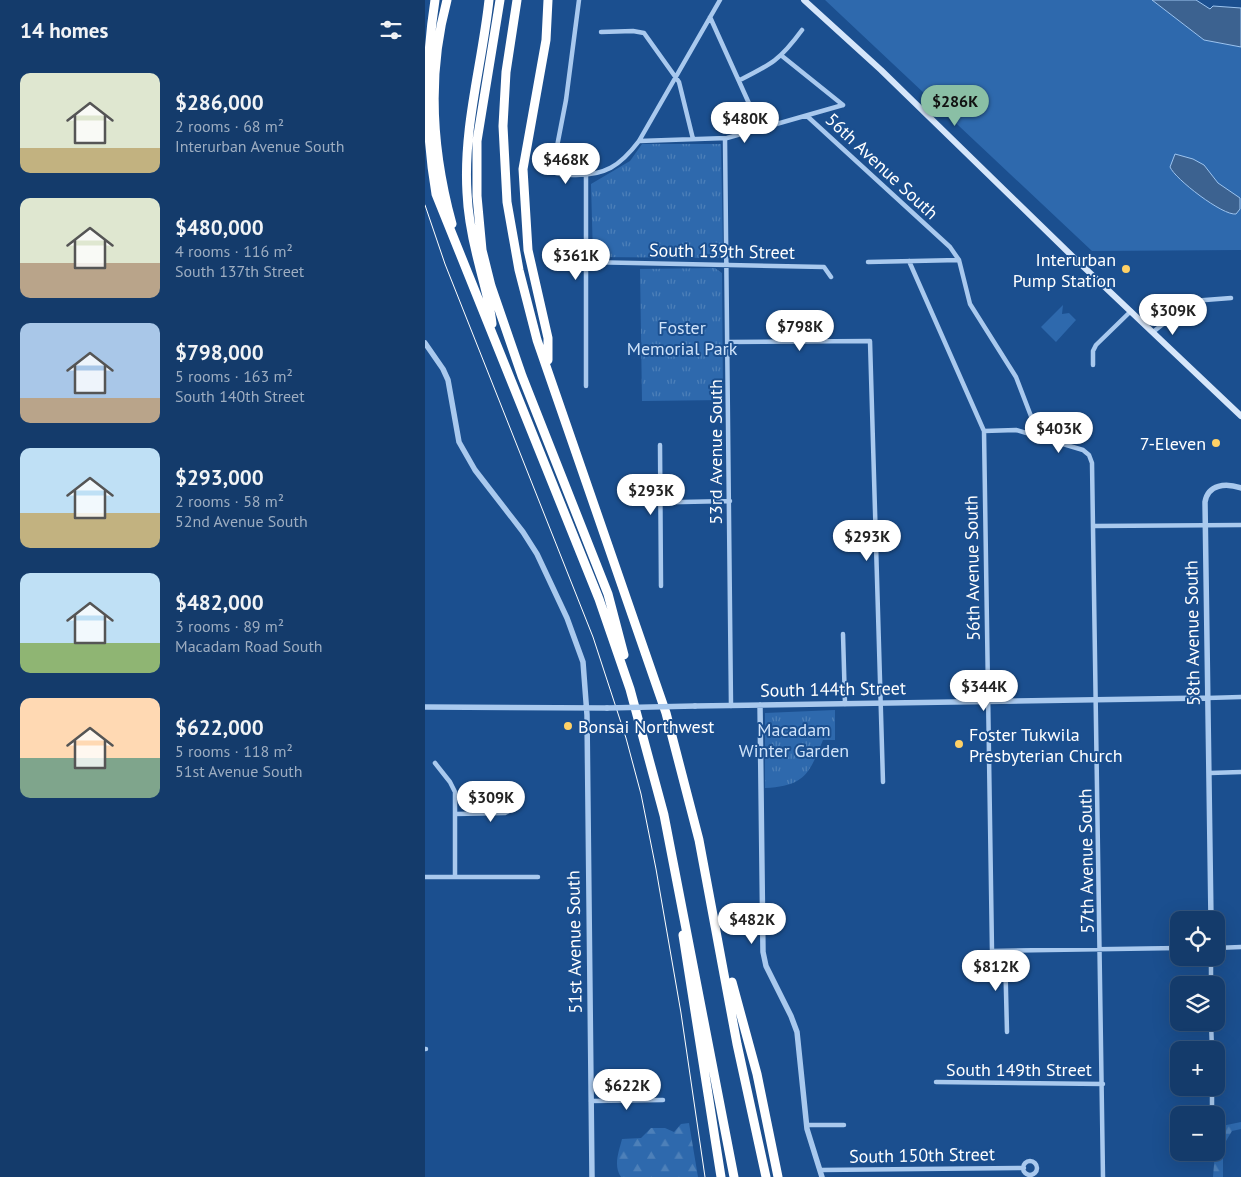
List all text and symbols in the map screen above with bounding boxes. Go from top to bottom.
icon: filters [377,16,405,44]
text: 14 homes [20,17,108,44]
pin: $286K [920,84,990,127]
text: $286,000 [175,89,264,116]
text: $286K [932,91,978,111]
icon: home [60,93,120,153]
pin: $480K [710,102,780,144]
text: $480K [722,108,768,128]
street label: 56th Avenue South [821,108,943,224]
text: 2 rooms · 68 m² [175,116,284,136]
text: Interurban Avenue South [175,136,345,156]
pin: $468K [531,142,601,185]
text: $468K [543,149,589,169]
text: $480,000 [175,214,264,241]
icon: home [60,218,120,278]
pin: $361K [541,238,611,281]
street label: South 139th Street [649,238,795,264]
text: 4 rooms · 116 m² [175,241,293,261]
text: $361K [553,245,599,265]
place label: Interurban Pump Station [1013,248,1116,292]
text: South 137th Street [175,261,304,281]
marker: Interurban Pump Station [1120,263,1132,275]
pin: $309K [1138,294,1208,336]
text: $309K [1150,300,1196,320]
pin: $798K [765,310,835,352]
park label: Foster Memorial Park [627,316,738,360]
text: $798K [777,316,823,336]
text: $798,000 [175,339,264,366]
icon: home [60,343,120,403]
text: 5 rooms · 163 m² [175,366,293,386]
street label: 53rd Avenue South [704,379,727,525]
text: South 140th Street [175,386,305,406]
pin: $403K [1024,412,1094,454]
text: $403K [1036,418,1082,438]
place label: 7-Eleven [1140,432,1206,455]
marker: 7-Eleven [1210,437,1222,449]
text: $293,000 [175,464,264,491]
icon: home [60,468,120,528]
pin: $293K [616,474,686,516]
text: $293K [628,480,674,500]
text: 2 rooms · 58 m² [175,491,284,511]
street label: 56th Avenue South [959,495,985,641]
text: 52nd Avenue South [175,511,308,531]
pin: $293K [832,520,902,562]
text: $293K [844,526,890,546]
street label: 58th Avenue South [1179,560,1205,706]
text: $482,000 [175,589,264,616]
icon: home [60,593,120,653]
text: 3 rooms · 89 m² [175,616,284,636]
text: Macadam Road South [175,636,323,656]
pin: $344K [949,670,1019,712]
street label: South 144th Street [760,676,906,702]
text: $344K [961,676,1007,696]
text: $622,000 [175,714,264,741]
place label: Bonsai Northwest [578,715,714,738]
icon: home [60,718,120,778]
park label: Macadam Winter Garden [739,718,849,762]
marker: Bonsai Northwest [562,720,574,732]
place label: Foster Tukwila Presbyterian Church [969,723,1123,767]
marker: Foster Tukwila Presbyterian Church [953,738,965,750]
text: 5 rooms · 118 m² [175,741,293,761]
text: 51st Avenue South [175,761,302,781]
pin: $309K [456,780,526,823]
text: $309K [468,787,514,807]
street label: 57th Avenue South [1073,788,1099,934]
street label: 51st Avenue South [561,870,587,1014]
pin: $482K [717,902,787,945]
text: $482K [729,909,775,929]
map controls [1170,911,1225,1161]
button: locate [1170,911,1225,966]
pin: $812K [961,950,1031,992]
text: $812K [973,956,1019,976]
button: layers [1170,976,1225,1031]
button: + [1170,1041,1225,1096]
street label: South 149th Street [946,1058,1092,1081]
pin: $622K [592,1068,662,1111]
text: $622K [604,1075,650,1095]
button: − [1170,1106,1225,1161]
street label: South 150th Street [849,1142,995,1168]

